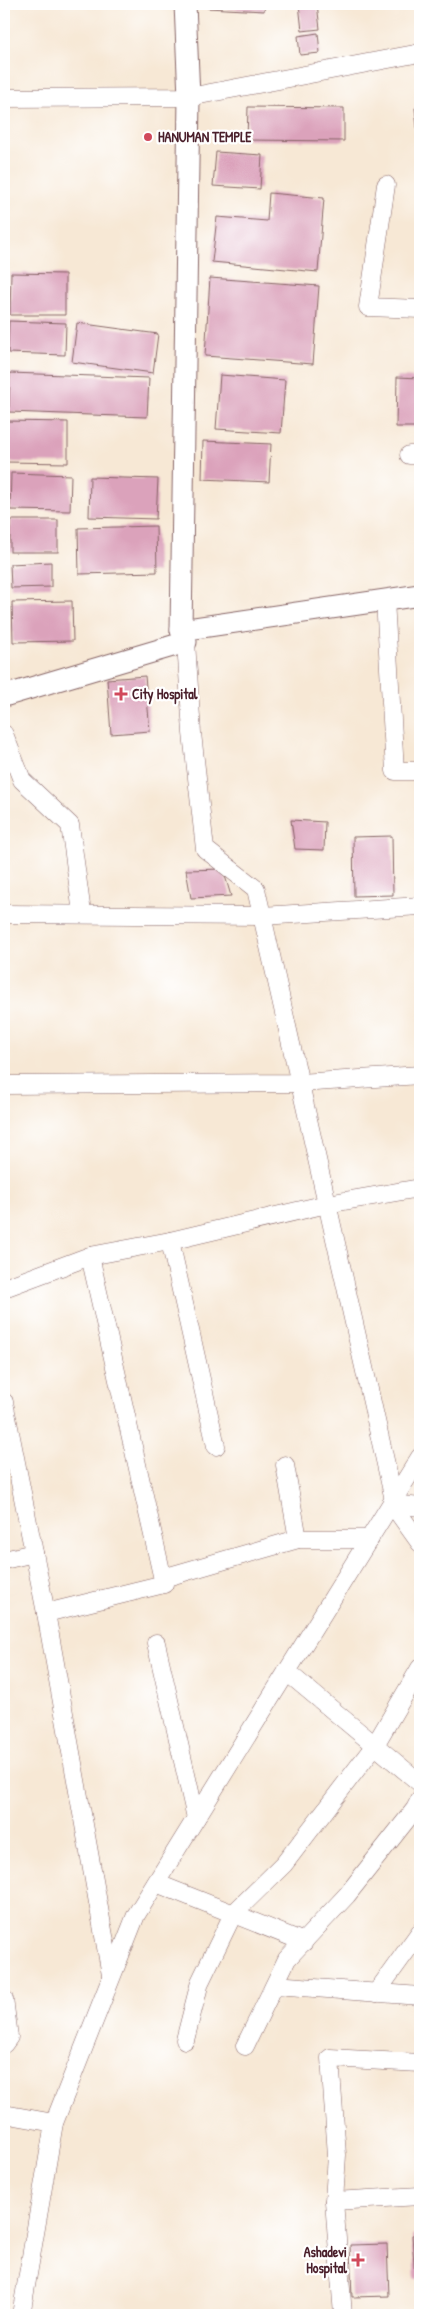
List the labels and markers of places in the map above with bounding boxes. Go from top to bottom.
place label: HANUMAN TEMPLE [158,127,252,146]
marker: HANUMAN TEMPLE [142,131,154,143]
place label: City Hospital [132,684,198,705]
marker: City Hospital [114,687,128,701]
place label: Ashadevi Hospital [304,2242,347,2279]
marker: Ashadevi Hospital [351,2253,365,2267]

